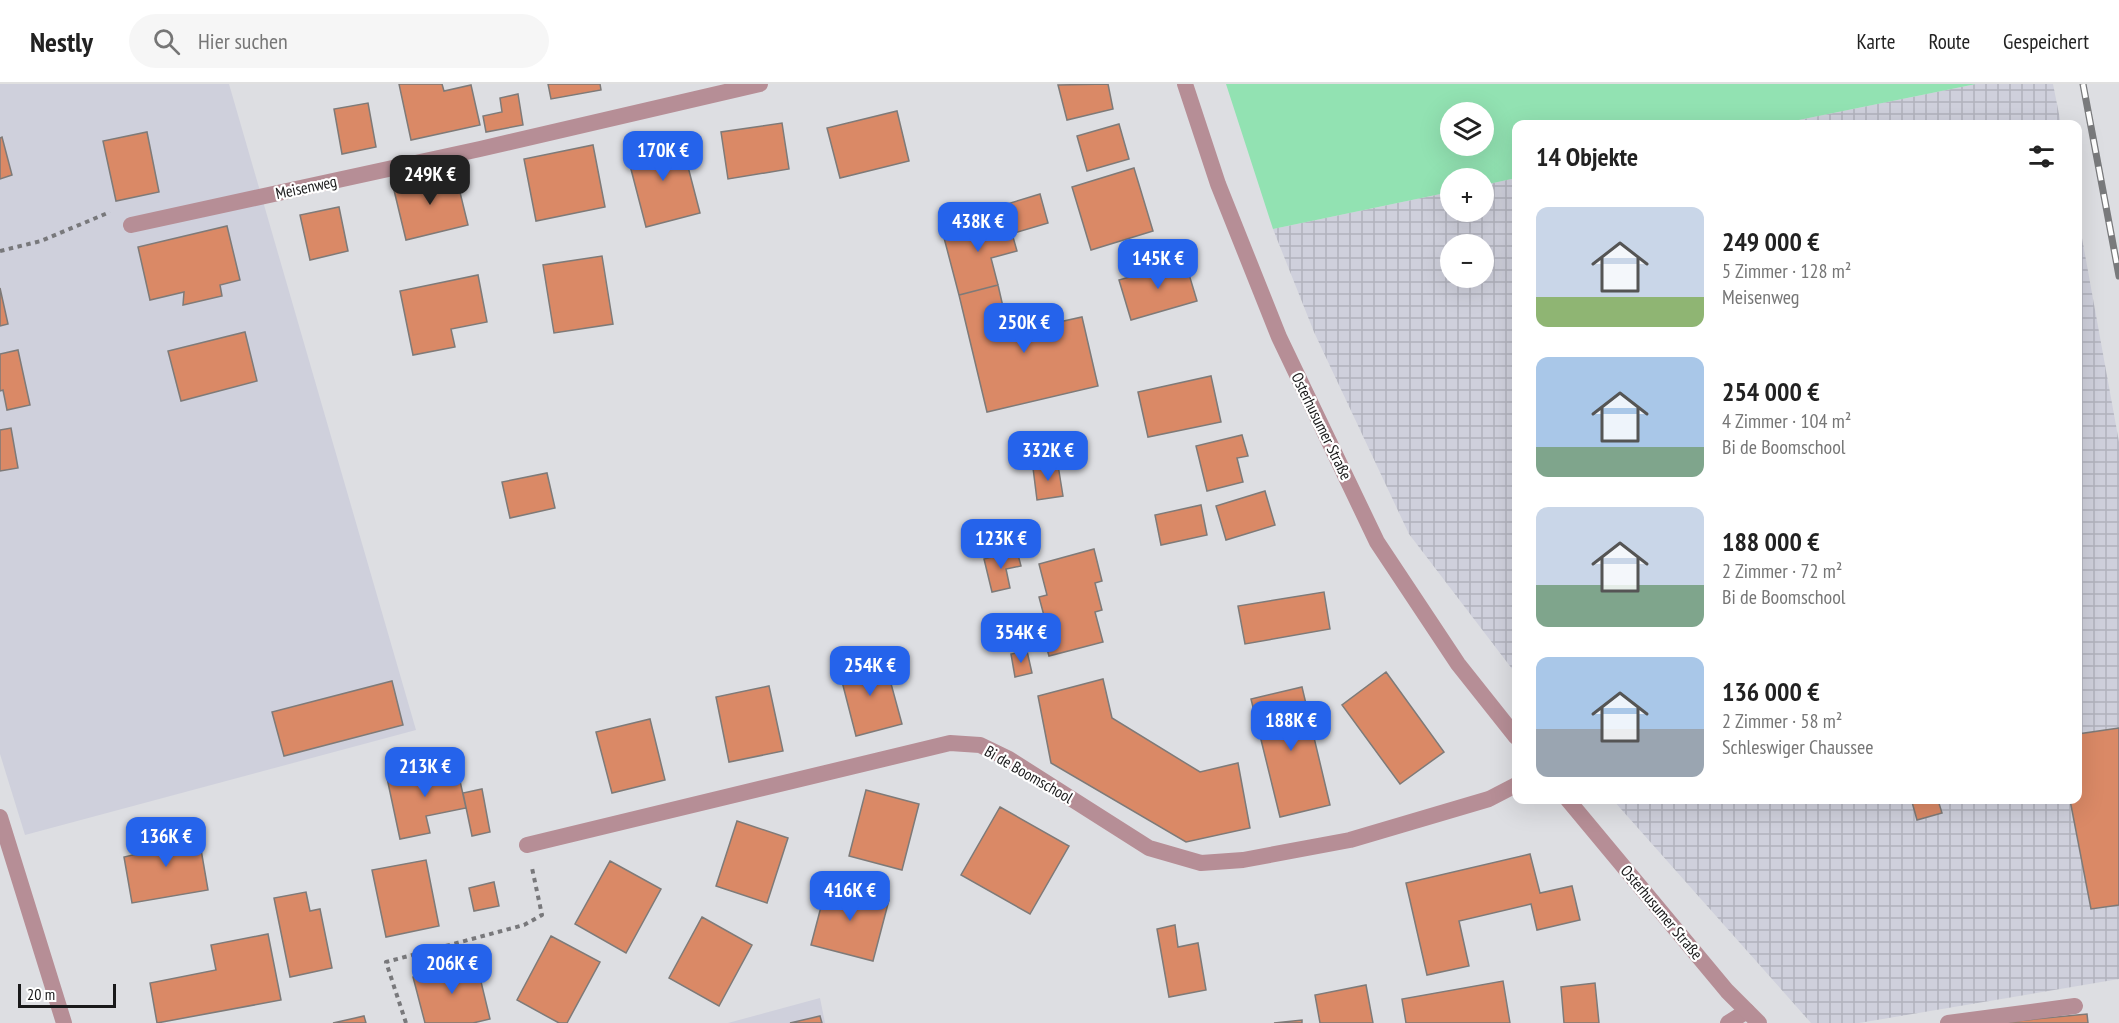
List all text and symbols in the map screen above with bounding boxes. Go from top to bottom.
search box [129,14,549,68]
text: Nestly [30,23,93,60]
icon: search [150,25,183,58]
text: Hier suchen [198,27,288,55]
text: Karte [1857,28,1895,55]
text: Route [1928,28,1970,55]
text: Gespeichert [2003,28,2089,55]
map controls [1440,102,1494,288]
button: layers [1440,102,1494,156]
pin: 170K € [614,131,712,182]
text: 170K € [637,137,689,163]
text: 14 Objekte [1536,140,1638,173]
icon: filters [2025,140,2058,173]
pin: 249K € [381,155,479,206]
text: 249K € [404,161,456,187]
button: + [1440,168,1494,222]
street label: Meisenweg [274,171,338,203]
pin: 438K € [929,202,1027,253]
text: 438K € [952,208,1004,234]
text: 249 000 € [1722,225,1820,258]
icon: home [1584,231,1656,303]
button: − [1440,234,1494,288]
pin: 145K € [1109,239,1207,290]
text: 145K € [1132,245,1184,271]
text: 5 Zimmer · 128 m² [1722,258,1851,284]
text: Meisenweg [1722,284,1800,310]
pin: 250K € [975,303,1073,354]
text: 250K € [998,309,1050,335]
street label: Osterhusumer Straße [1287,369,1357,483]
text: 254 000 € [1722,375,1820,408]
icon: home [1584,381,1656,453]
text: 4 Zimmer · 104 m² [1722,408,1851,434]
pin: 332K € [999,431,1097,482]
text: Bi de Boomschool [1722,434,1846,460]
text: 332K € [1022,437,1074,463]
pin: 123K € [952,519,1050,570]
text: 123K € [975,525,1027,551]
text: 188 000 € [1722,525,1820,558]
icon: home [1584,531,1656,603]
text: 2 Zimmer · 72 m² [1722,558,1842,584]
text: Bi de Boomschool [1722,584,1846,610]
pin: 354K € [972,613,1070,664]
text: 354K € [995,619,1047,645]
pin: 254K € [821,646,919,697]
text: 254K € [844,652,896,678]
text: 136 000 € [1722,675,1820,708]
icon: home [1584,681,1656,753]
pin: 188K € [1242,701,1340,752]
text: 188K € [1265,707,1317,733]
text: 2 Zimmer · 58 m² [1722,708,1842,734]
text: Schleswiger Chaussee [1722,734,1873,760]
street label: Bi de Boomschool [981,741,1077,807]
pin: 213K € [376,747,474,798]
text: 213K € [399,753,451,779]
pin: 136K € [117,817,215,868]
text: 136K € [140,823,192,849]
street label: Osterhusumer Straße [1617,861,1707,963]
pin: 416K € [801,871,899,922]
text: 416K € [824,877,876,903]
pin: 206K € [403,944,501,995]
text: 206K € [426,950,478,976]
scale bar [18,981,116,1008]
text: 20 m [27,984,55,1004]

